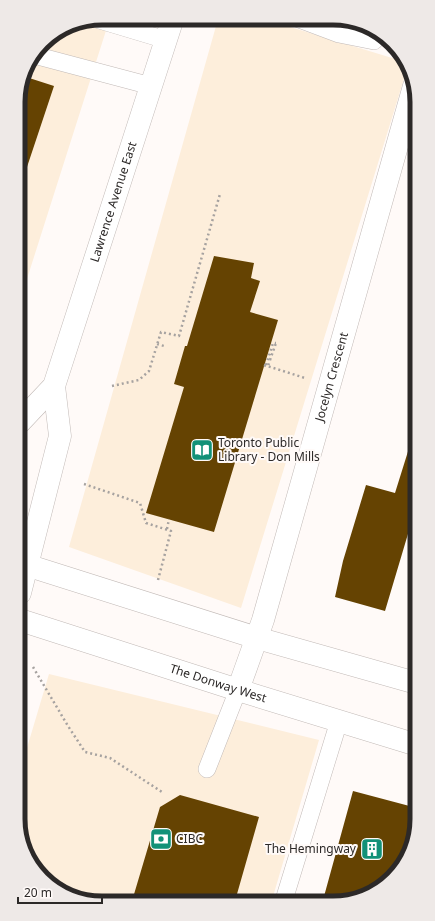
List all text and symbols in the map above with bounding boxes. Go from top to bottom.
street label: Lawrence Avenue East [86,139,141,264]
street label: Jocelyn Crescent [310,330,352,424]
place label: Toronto Public Library - Don Mills [218,434,320,465]
library icon: Toronto Public Library - Don Mills [189,437,215,463]
street label: The Donway West [168,660,269,706]
bank icon: CIBC [148,826,174,852]
place label: CIBC [176,830,203,847]
building icon: The Hemingway [359,836,385,862]
place label: The Hemingway [265,840,357,857]
scale bar [18,879,102,905]
text: 20 m [24,884,52,901]

